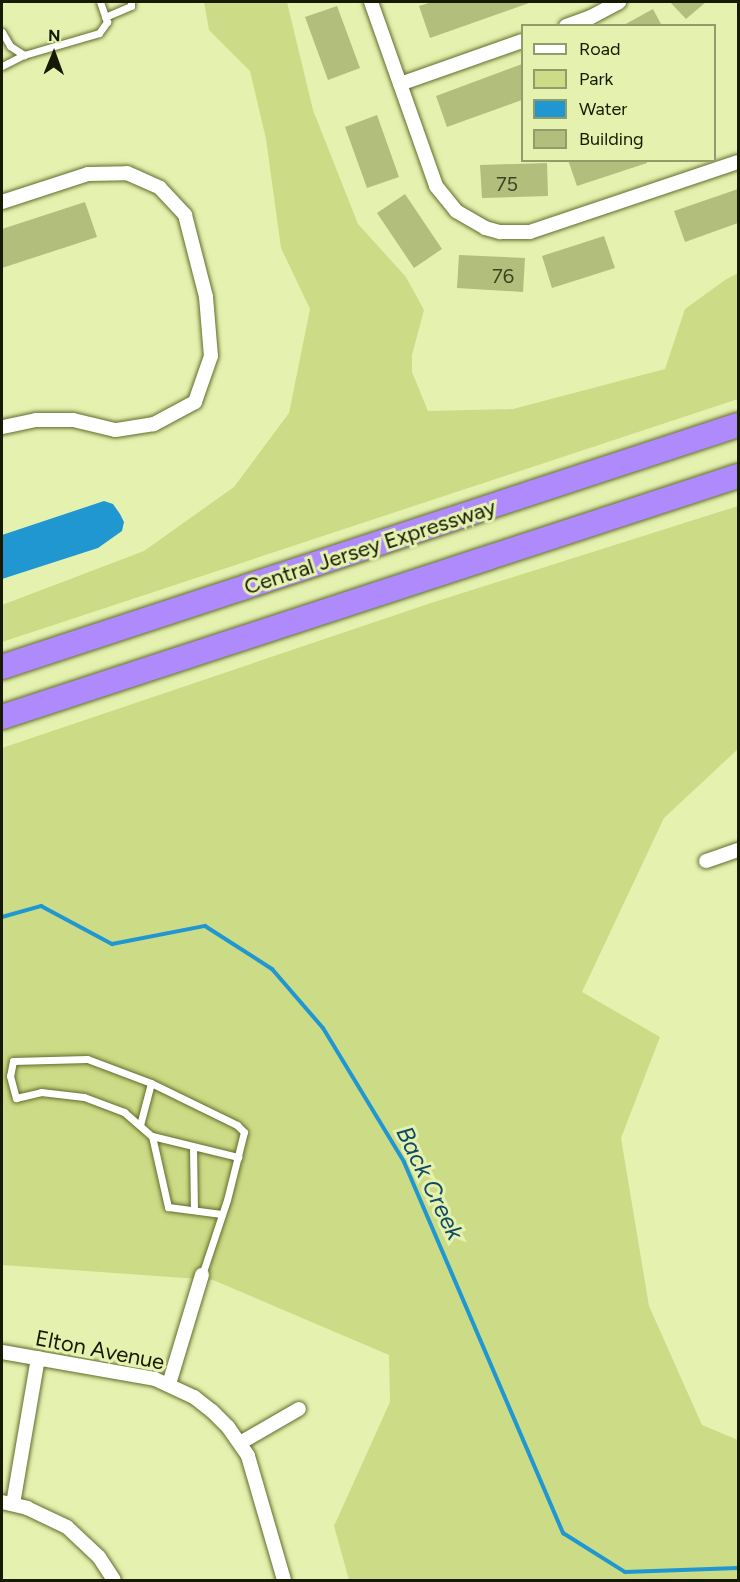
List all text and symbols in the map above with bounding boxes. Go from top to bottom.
north arrow [24,24,84,84]
legend [521,24,716,162]
text: N [48,26,61,45]
text: Road [579,38,620,60]
text: Park [579,68,613,90]
text: Water [579,98,627,120]
text: Building [579,128,644,150]
house number: 75 [496,172,518,196]
house number: 76 [492,264,514,288]
street label: Central Jersey Expressway [241,494,499,600]
water label: Back Creek [390,1122,470,1244]
street label: Elton Avenue [33,1325,167,1375]

